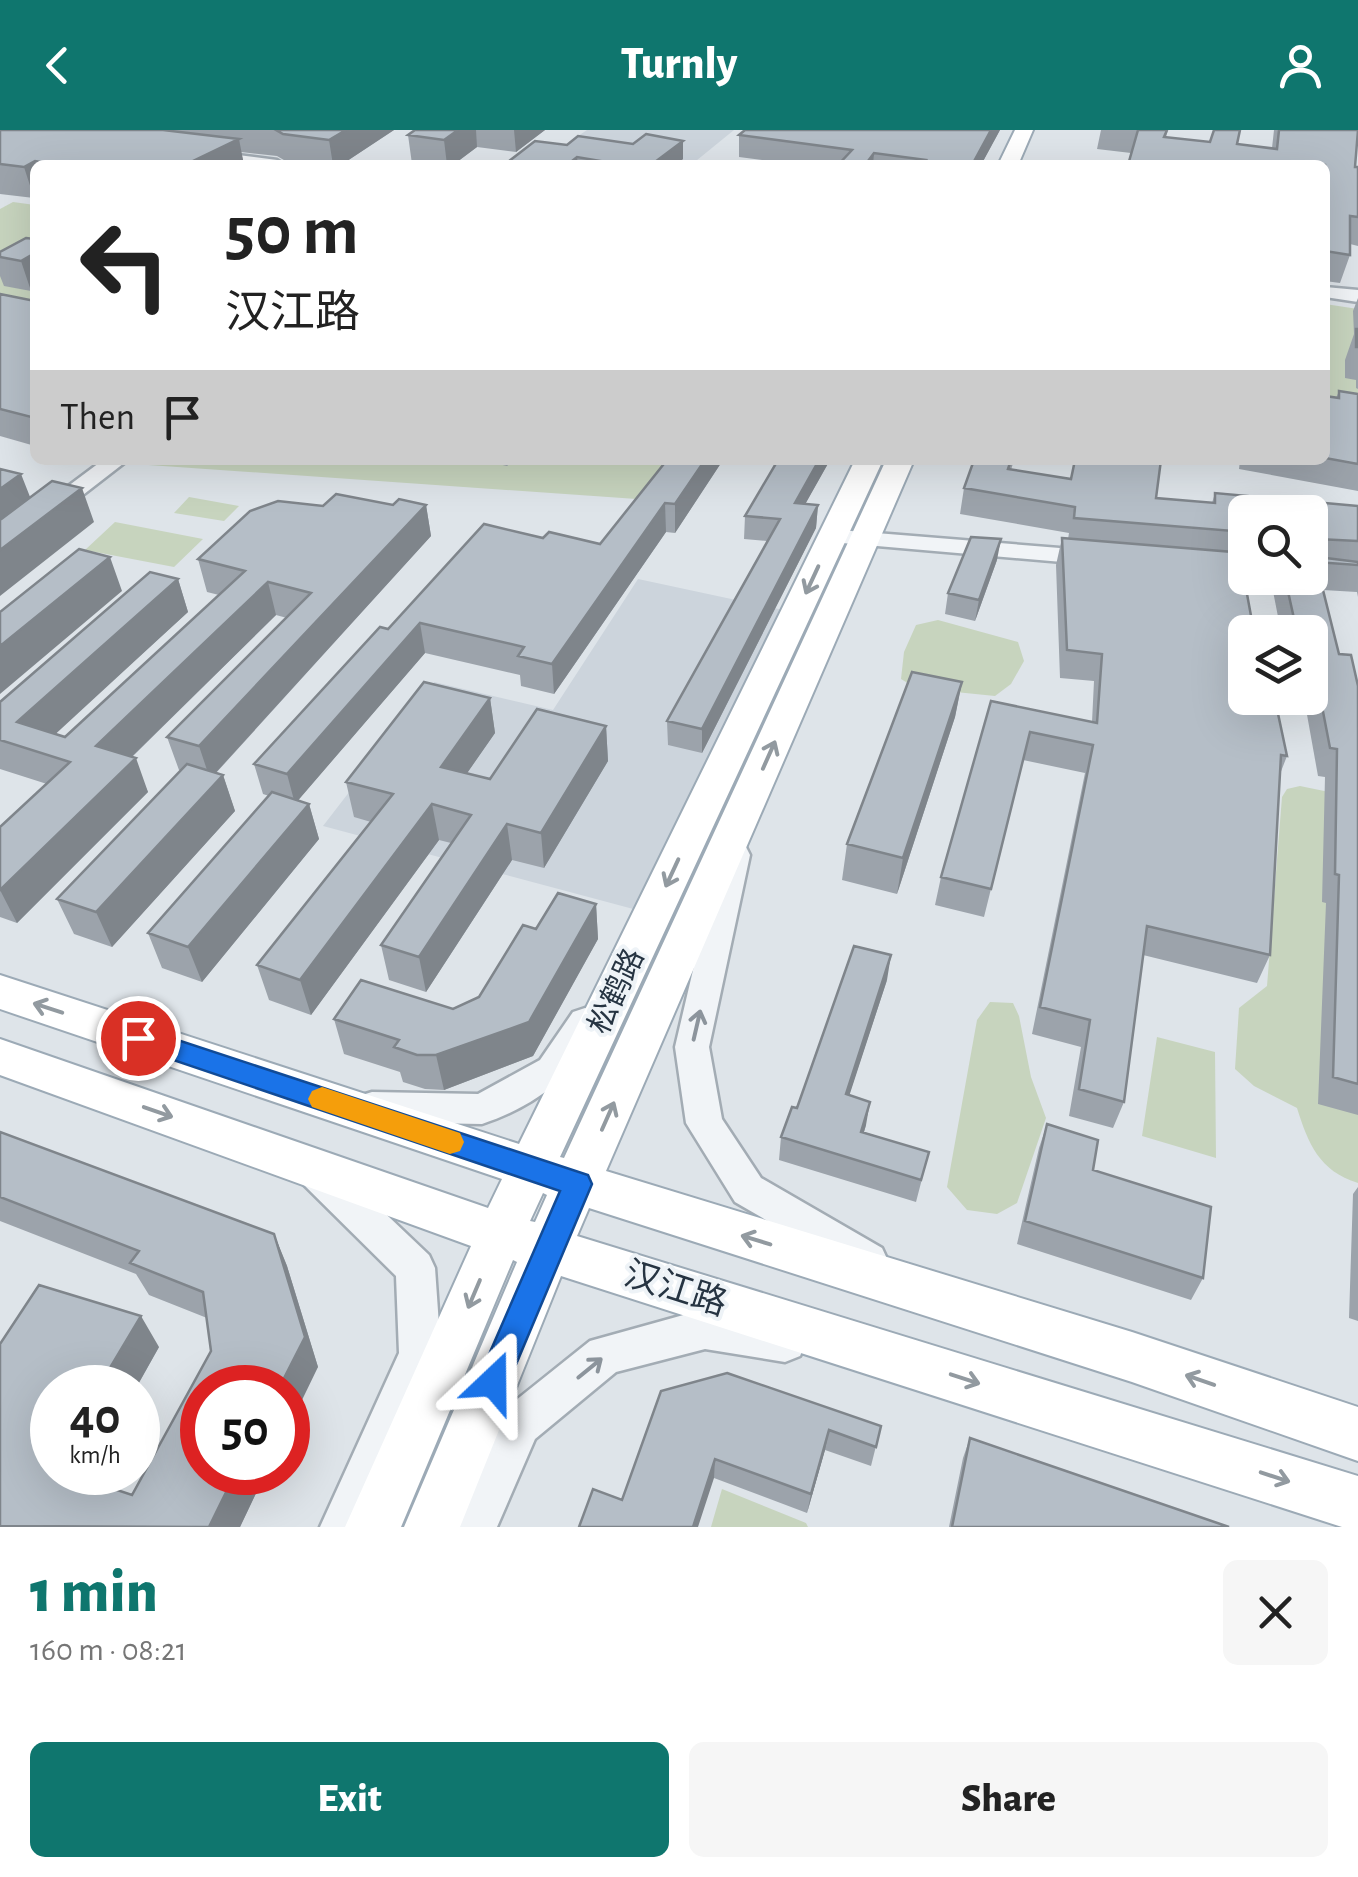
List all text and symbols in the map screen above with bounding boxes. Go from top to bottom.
icon: back [30,38,85,93]
icon: person [1273,38,1328,93]
text: Turnly [621,42,737,87]
text: 50 m [225,197,359,267]
icon: left [60,200,190,330]
text: 汉江路 [225,291,360,336]
icon: arrive [155,390,210,445]
text: Then [60,399,135,437]
map controls [1228,495,1328,715]
button: search [1228,495,1328,595]
one-way arrow [801,564,820,594]
button: layers [1228,615,1328,715]
one-way arrow [760,741,779,771]
one-way arrow [662,857,681,887]
street label: 松鹤路 [582,943,650,1039]
pin [96,996,181,1081]
one-way arrow [33,997,65,1015]
one-way arrow [688,1010,707,1042]
icon: arrive [111,1011,166,1066]
one-way arrow [600,1101,618,1132]
one-way arrow [141,1105,173,1123]
one-way arrow [741,1229,773,1247]
street label: 汉江路 [620,1255,732,1322]
one-way arrow [464,1278,482,1309]
position arrow [441,1330,545,1434]
one-way arrow [576,1357,602,1379]
speed limit sign: 50 [180,1365,310,1495]
one-way arrow [1185,1370,1216,1388]
one-way arrow [949,1371,980,1389]
text: 40 [69,1393,121,1443]
text: km/h [69,1443,121,1468]
one-way arrow [1258,1469,1290,1487]
button: close [1223,1560,1328,1665]
text: 1 min [30,1563,158,1623]
text: 160 m · 08:21 [30,1634,187,1666]
button: Exit [30,1742,669,1857]
button: Share [689,1742,1328,1857]

